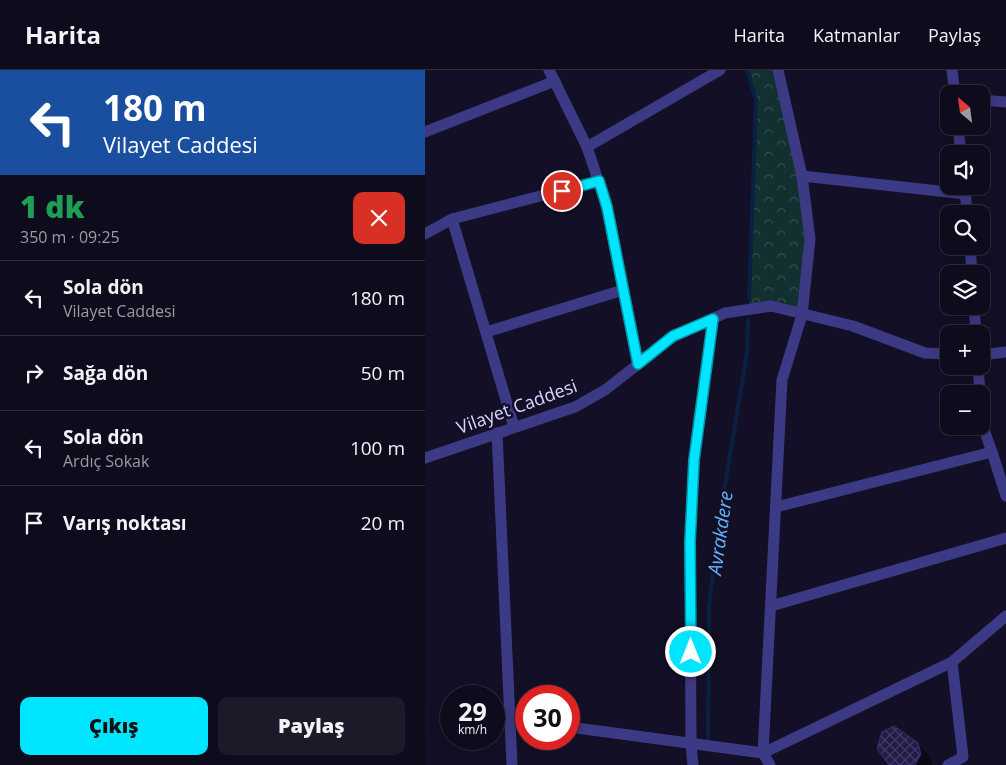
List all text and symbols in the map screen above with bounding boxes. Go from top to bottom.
text: Harita [25,18,101,51]
text: Harita [733,23,785,47]
text: Katmanlar [813,23,900,47]
text: Paylaş [928,23,981,47]
text: 180 m [103,84,207,131]
north arrow [940,85,990,135]
map controls [940,85,990,435]
icon: left [20,90,85,155]
text: Vilayet Caddesi [103,129,258,159]
button: sound [940,145,990,195]
pin [541,170,583,212]
icon: arrive [548,177,576,205]
text: 1 dk [20,186,84,227]
button: close [353,192,405,244]
button: search [940,205,990,255]
text: 350 m · 09:25 [20,226,120,248]
button: layers [940,265,990,315]
text: Sola dön [63,274,144,300]
icon: left [20,284,48,312]
text: 180 m [350,285,405,311]
text: Vilayet Caddesi [63,300,176,322]
button: + [940,325,990,375]
icon: right [20,359,48,387]
text: Sağa dön [63,360,148,386]
text: 50 m [361,360,405,386]
street label: Vilayet Caddesi [453,373,580,439]
button: − [940,385,990,435]
text: Sola dön [63,424,144,450]
icon: left [20,434,48,462]
text: 100 m [350,435,405,461]
text: Ardıç Sokak [63,450,149,472]
water label: Avrakdere [701,489,739,579]
icon: arrive [20,509,48,537]
text: Varış noktası [63,510,187,536]
text: 20 m [361,510,405,536]
position arrow [664,625,716,677]
speed limit sign: 30 [515,685,580,750]
text: 29 [458,694,487,728]
button: Çıkış [20,697,208,755]
button: Paylaş [218,697,405,755]
text: km/h [458,721,487,738]

